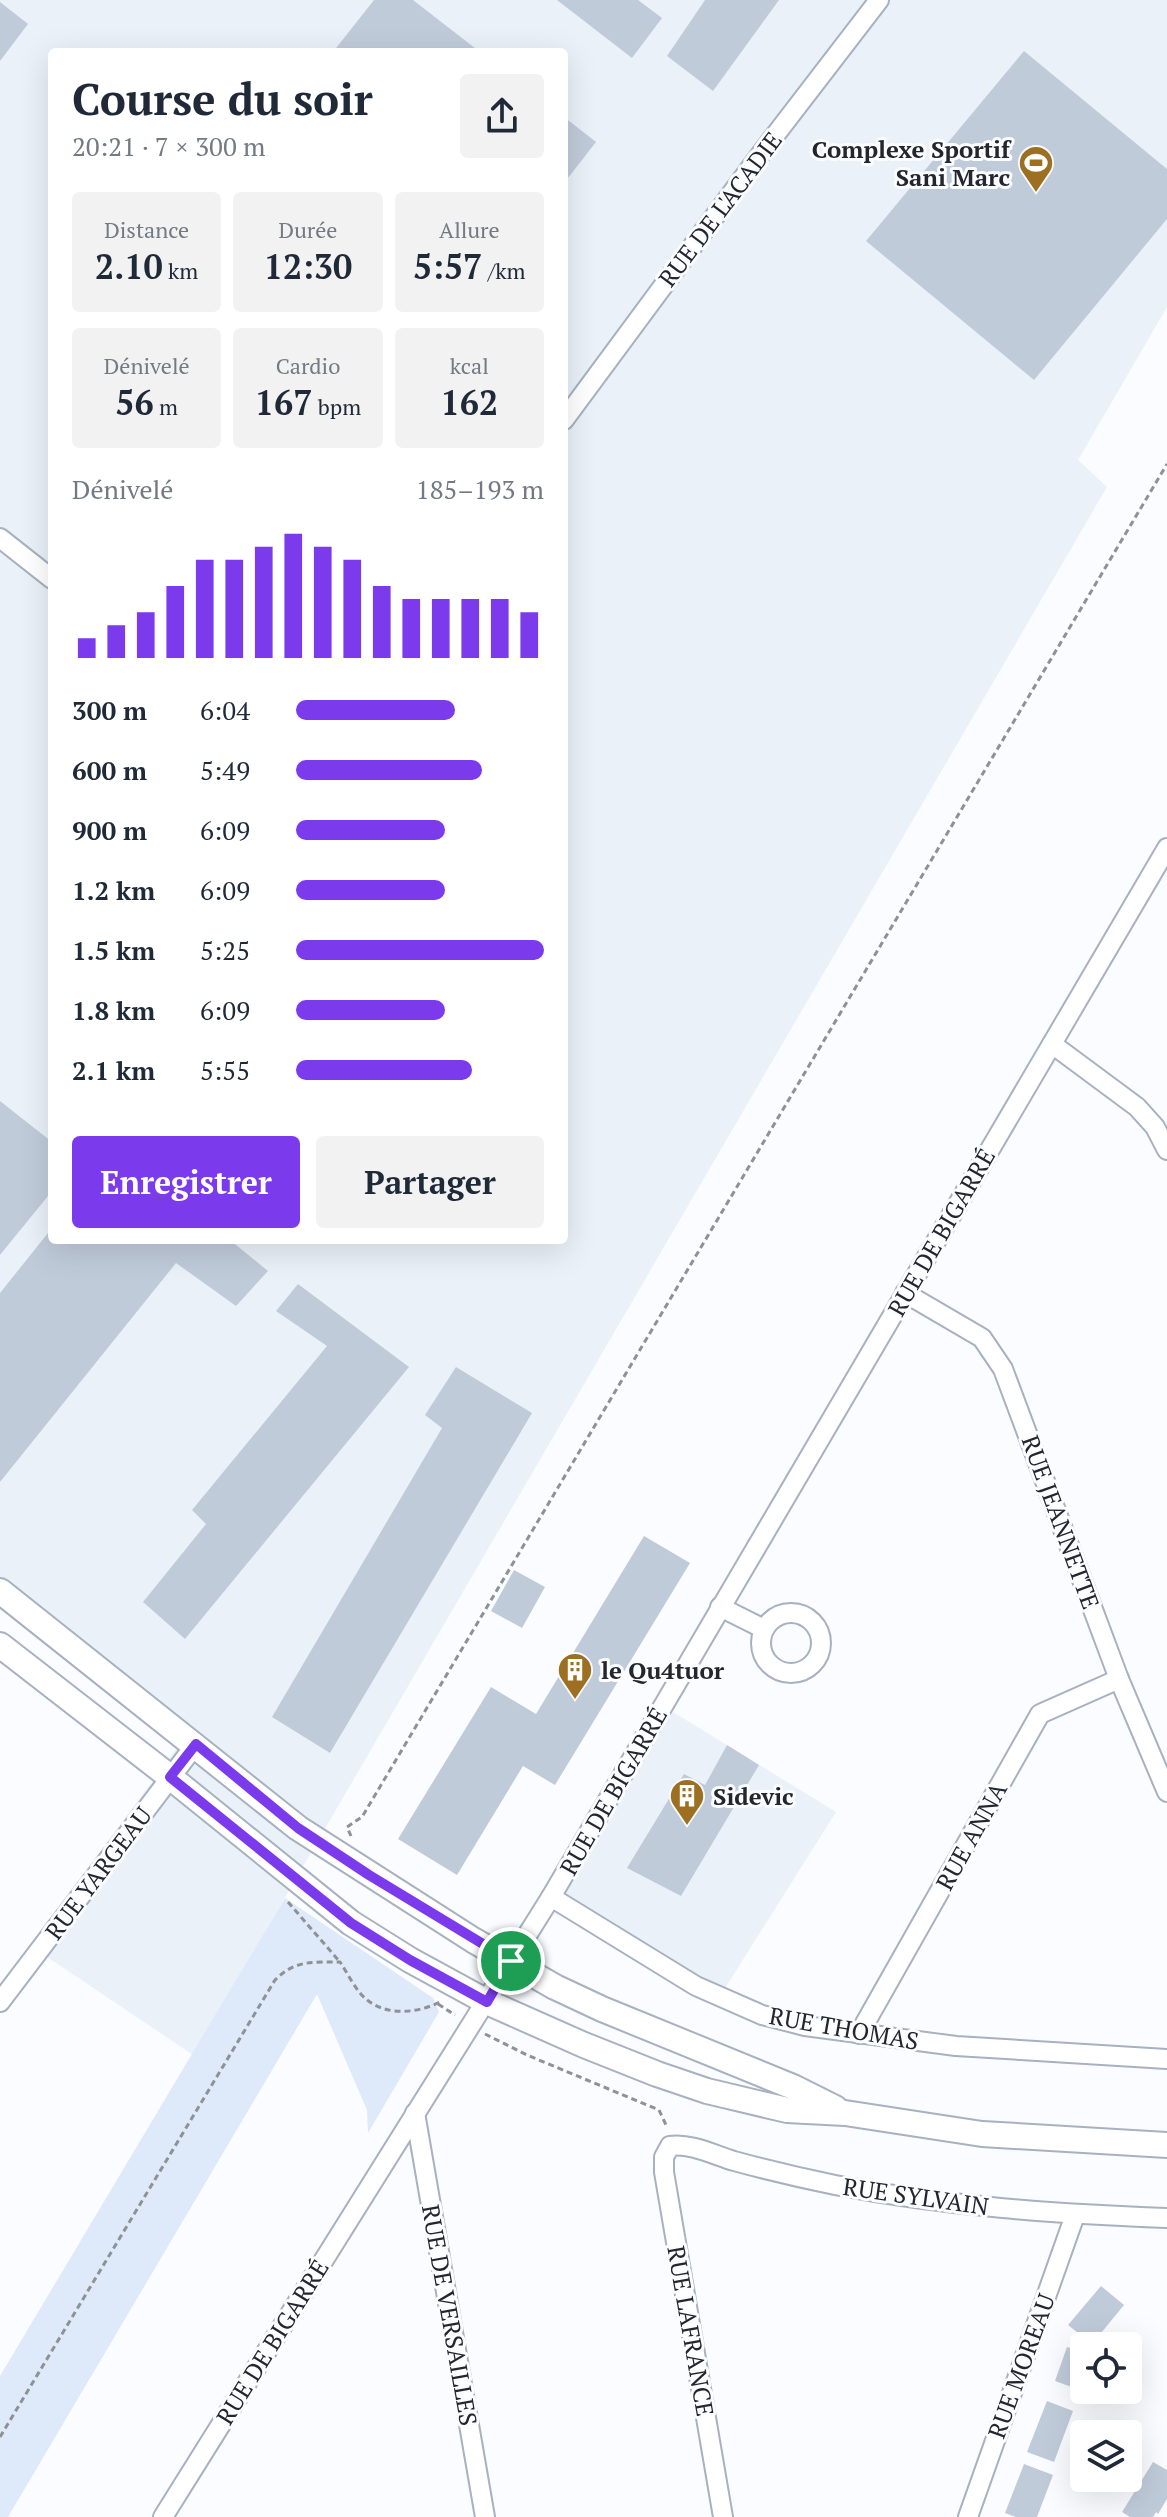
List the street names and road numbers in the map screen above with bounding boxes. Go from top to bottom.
street label: RUE DE L'ACADIE [651,125,789,293]
street label: RUE DE BIGARRÉ [880,1142,1002,1322]
street label: RUE JEANNETTE [1015,1431,1107,1613]
street label: RUE DE BIGARRÉ [552,1701,674,1881]
street label: RUE ANNA [928,1776,1014,1896]
street label: RUE YARGEAU [38,1800,158,1946]
street label: RUE THOMAS [767,1999,921,2057]
street label: RUE SYLVAIN [841,2170,991,2222]
street label: RUE DE VERSAILLES [415,2202,485,2428]
street label: RUE LAFRANCE [660,2243,722,2419]
street label: RUE DE BIGARRÉ [208,2254,336,2430]
street label: RUE MOREAU [980,2289,1062,2443]

